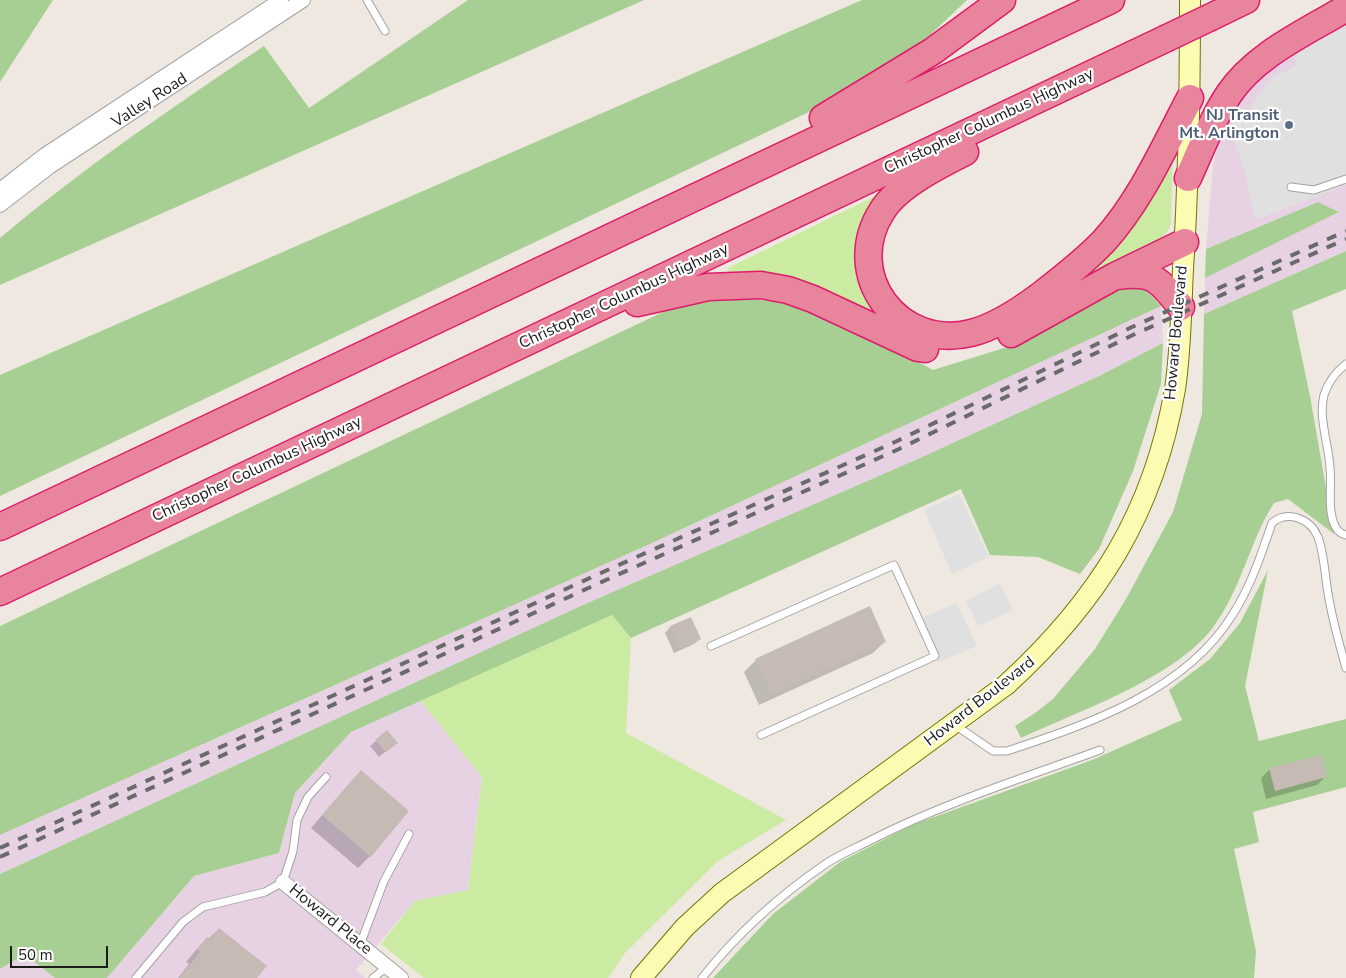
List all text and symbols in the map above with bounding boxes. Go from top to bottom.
street label: Christopher Columbus Highway [881,65,1097,179]
street label: Valley Road [109,70,191,132]
place label: NJ Transit Mt. Arlington [1179,106,1279,144]
marker: NJ Transit Mt. Arlington [1283,119,1295,131]
street label: Christopher Columbus Highway [516,240,732,354]
street label: Howard Boulevard [1162,265,1192,401]
street label: Christopher Columbus Highway [149,413,365,527]
street label: Howard Boulevard [921,653,1039,751]
street label: Howard Place [285,881,375,959]
scale bar [12,936,110,968]
text: 50 m [18,945,53,965]

